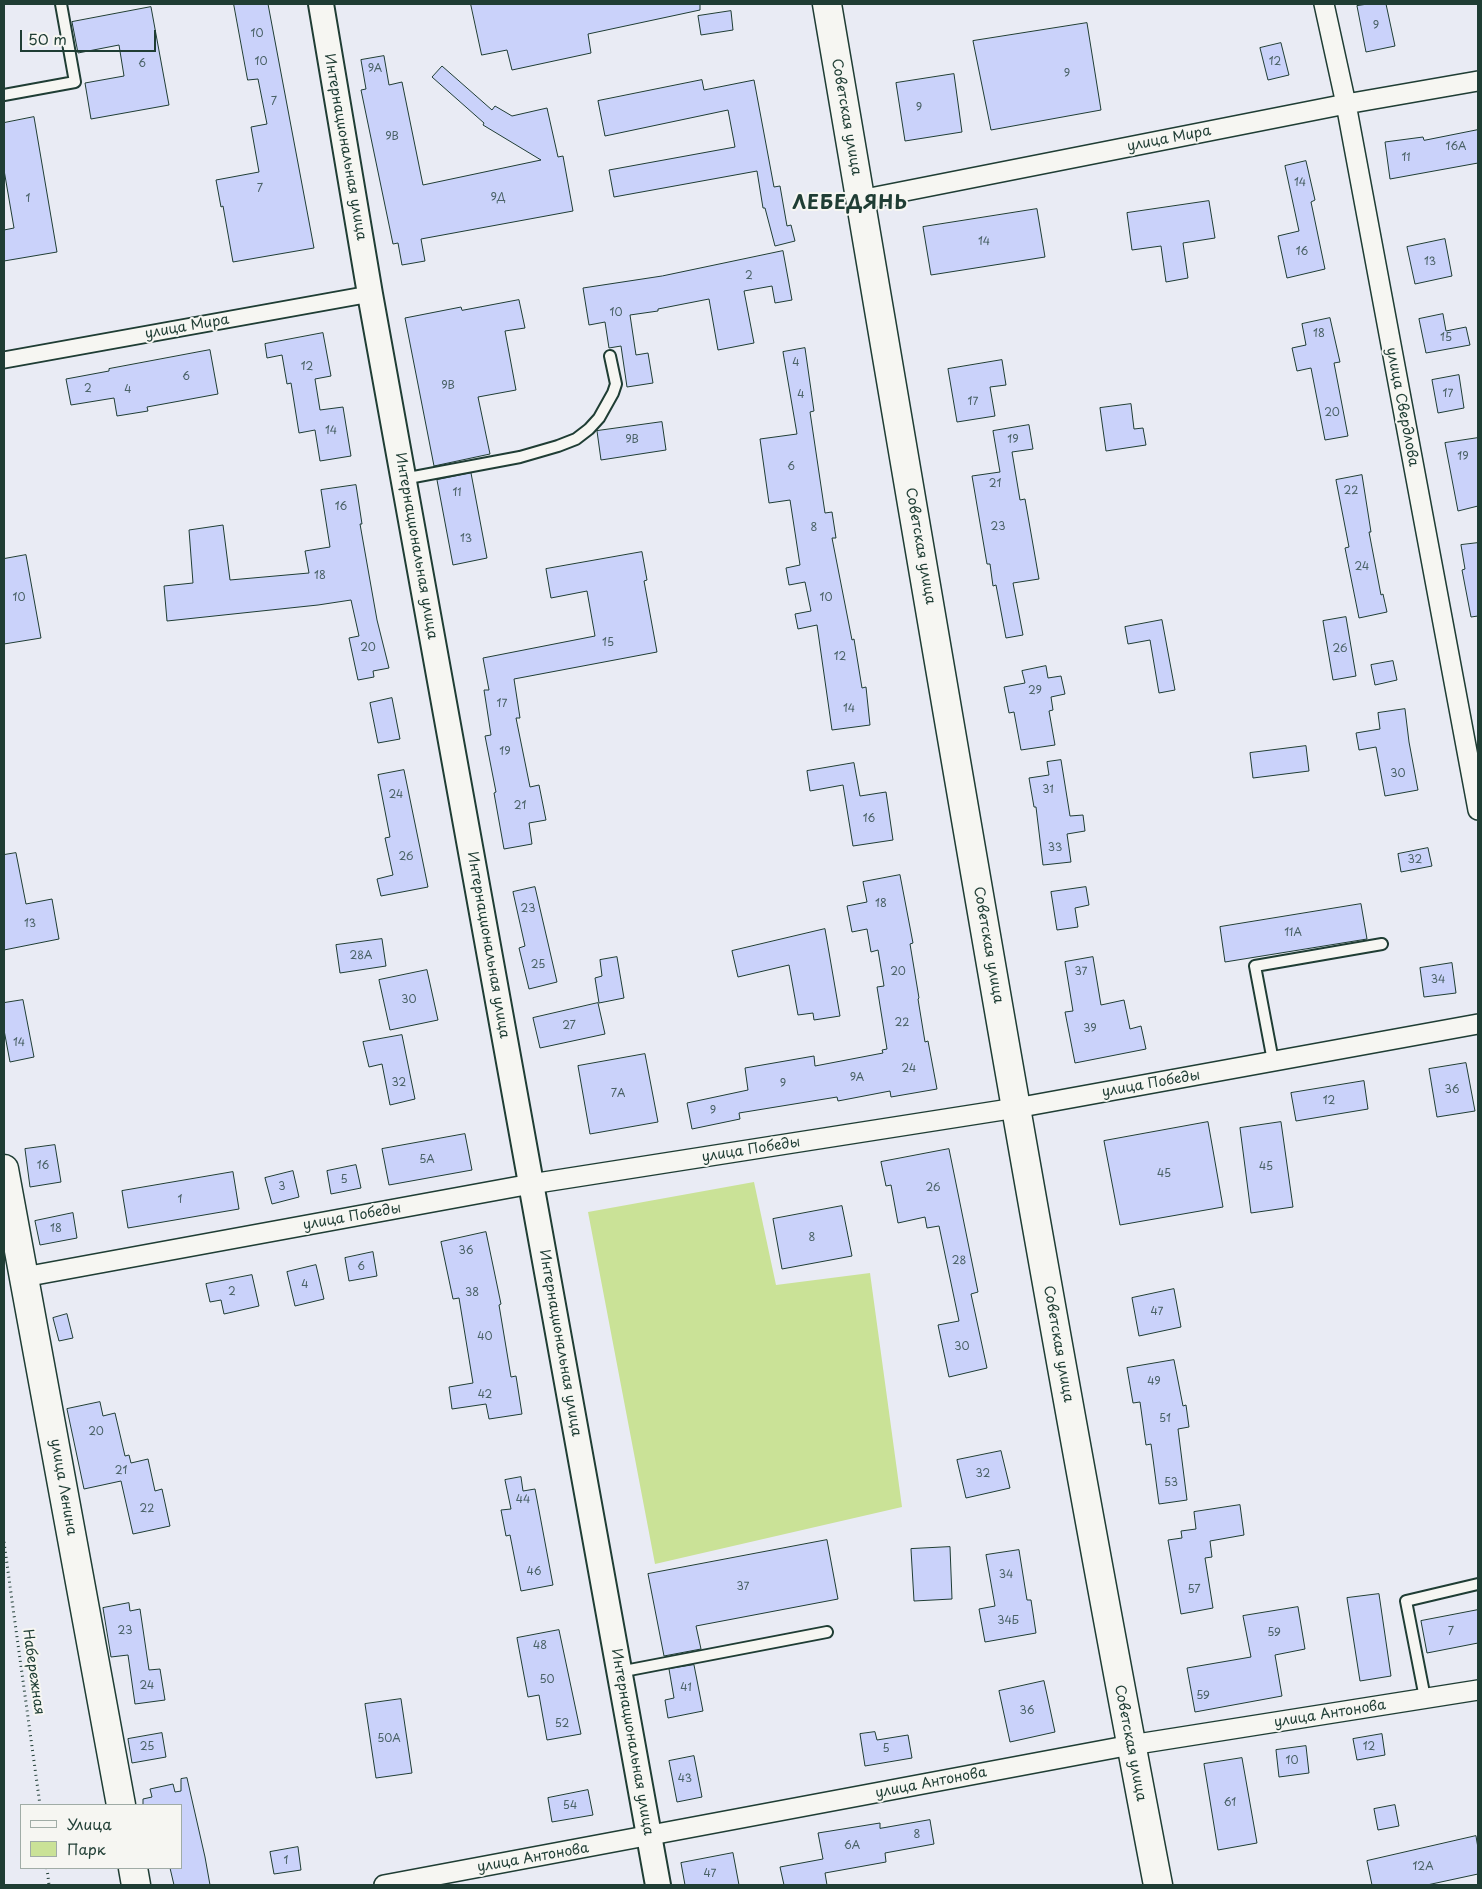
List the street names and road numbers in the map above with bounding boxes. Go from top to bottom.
street label: Интернациональная улица [320,52,370,242]
street label: Советская улица [827,57,865,177]
street label: улица Мира [1126,123,1212,155]
street label: улица Мира [144,311,230,343]
street label: улица Свердлова [1382,346,1422,468]
street label: Интернациональная улица [391,451,441,641]
street label: Советская улица [901,486,939,606]
street label: Интернациональная улица [463,850,513,1040]
street label: Советская улица [969,885,1007,1005]
street label: улица Победы [1101,1067,1201,1101]
street label: улица Победы [701,1134,801,1166]
street label: улица Победы [302,1200,402,1234]
street label: Интернациональная улица [535,1248,585,1438]
street label: Советская улица [1039,1284,1077,1404]
street label: улица Ленина [46,1437,80,1537]
street label: Набережная [19,1628,47,1716]
street label: Интернациональная улица [607,1647,657,1837]
street label: Советская улица [1110,1683,1150,1803]
street label: улица Антонова [1273,1697,1387,1731]
street label: улица Антонова [874,1764,988,1802]
street label: улица Антонова [476,1840,590,1876]

